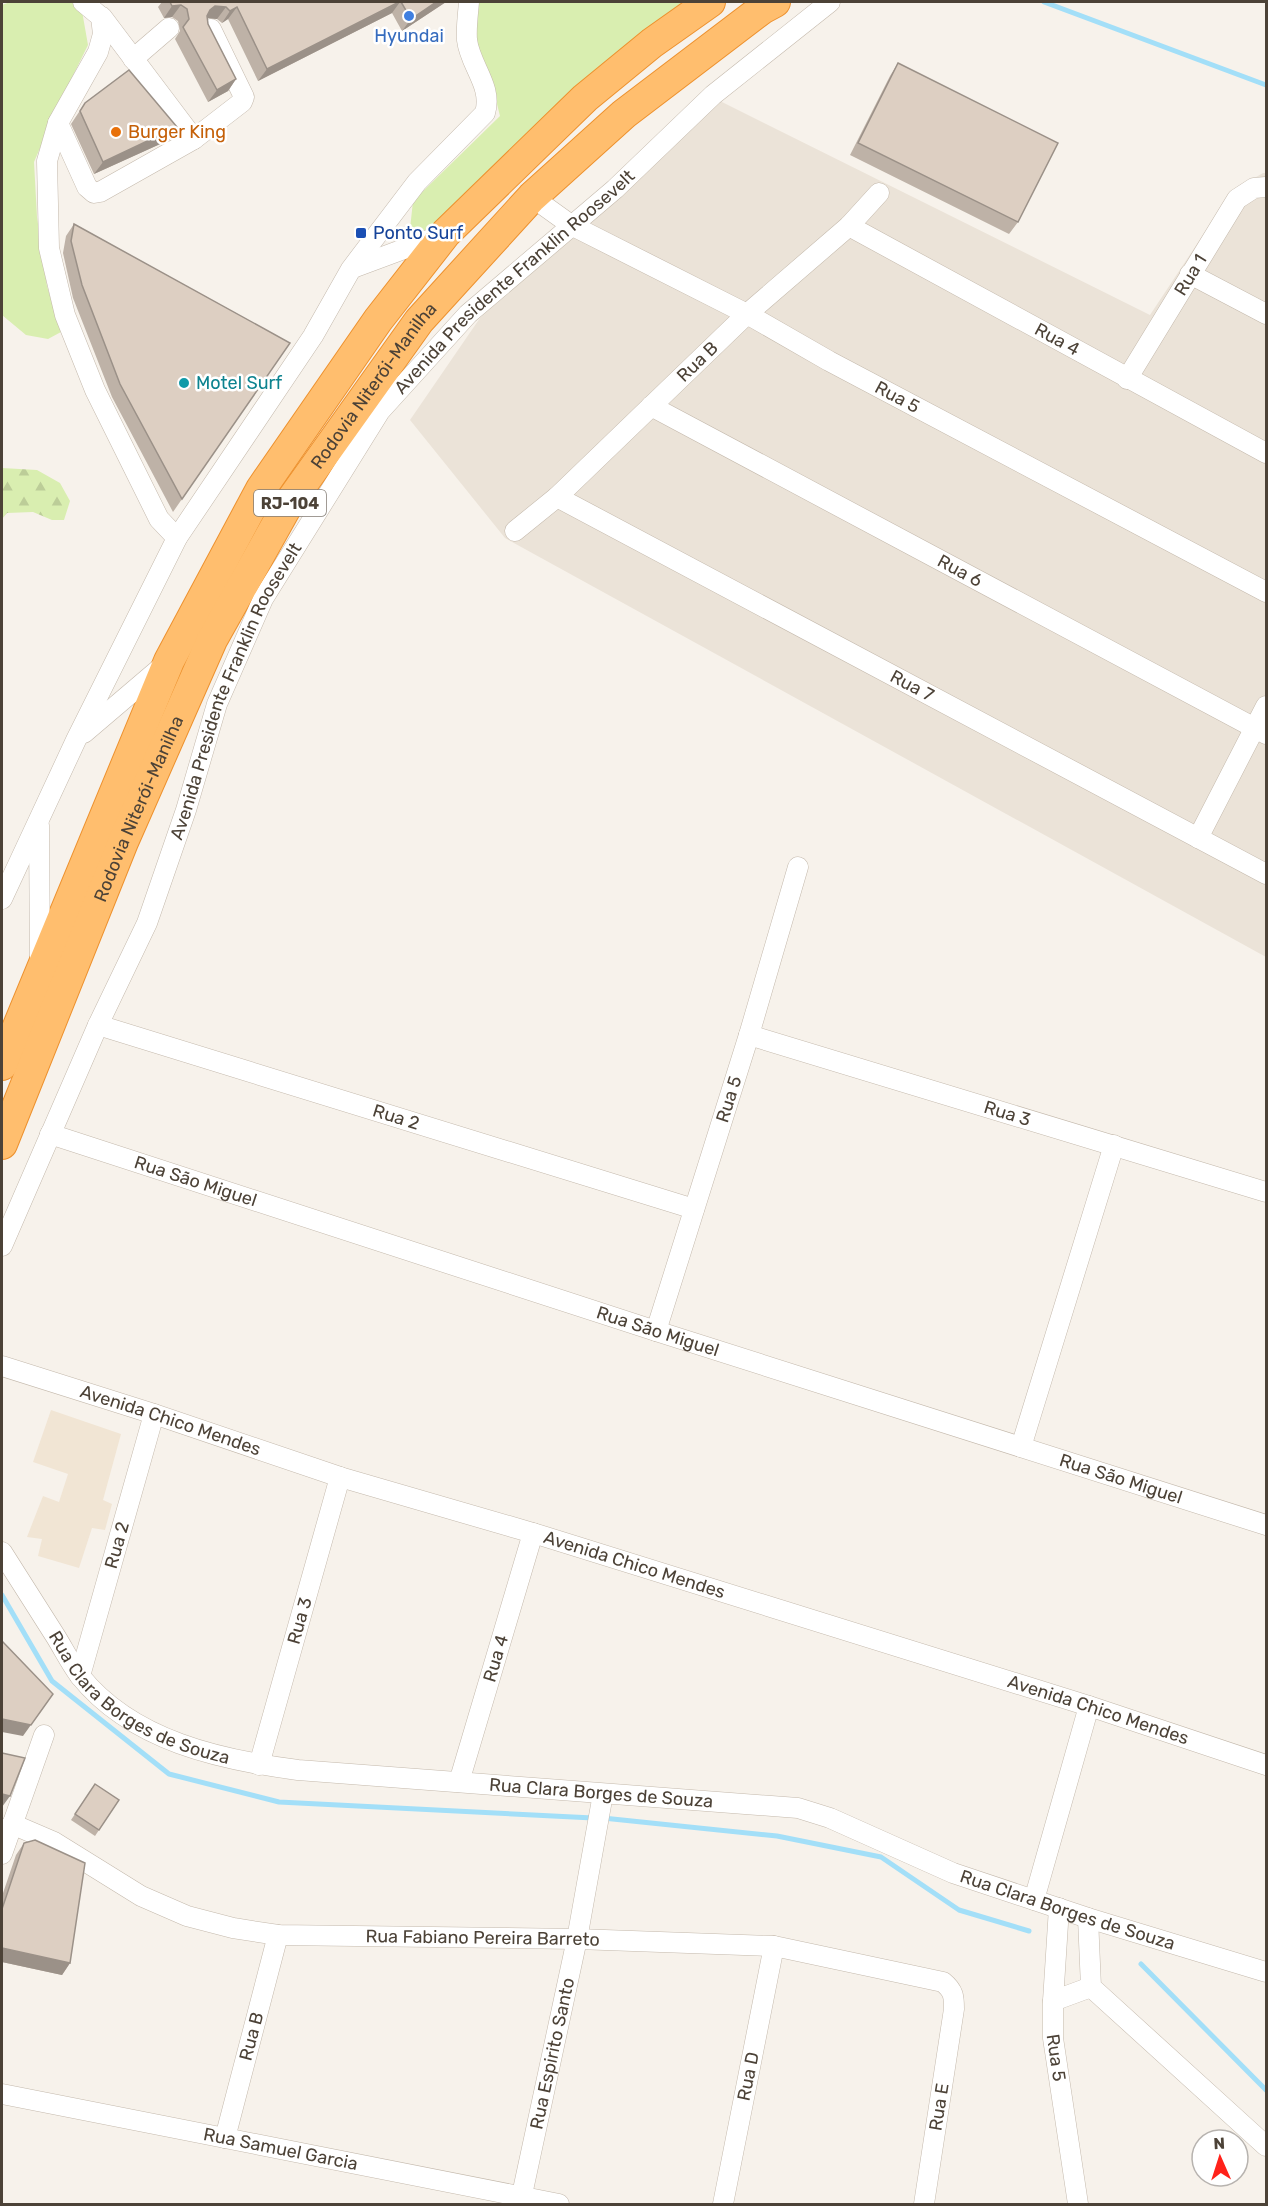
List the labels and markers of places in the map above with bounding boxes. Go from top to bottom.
marker: Hyundai [402,9,416,23]
place label: Hyundai [374,25,444,47]
place label: Burger King [128,121,226,143]
marker: Burger King [109,125,123,139]
place label: Ponto Surf [373,222,463,244]
marker: Ponto Surf [354,226,368,240]
place label: Motel Surf [196,372,282,394]
marker: Motel Surf [177,376,191,390]

